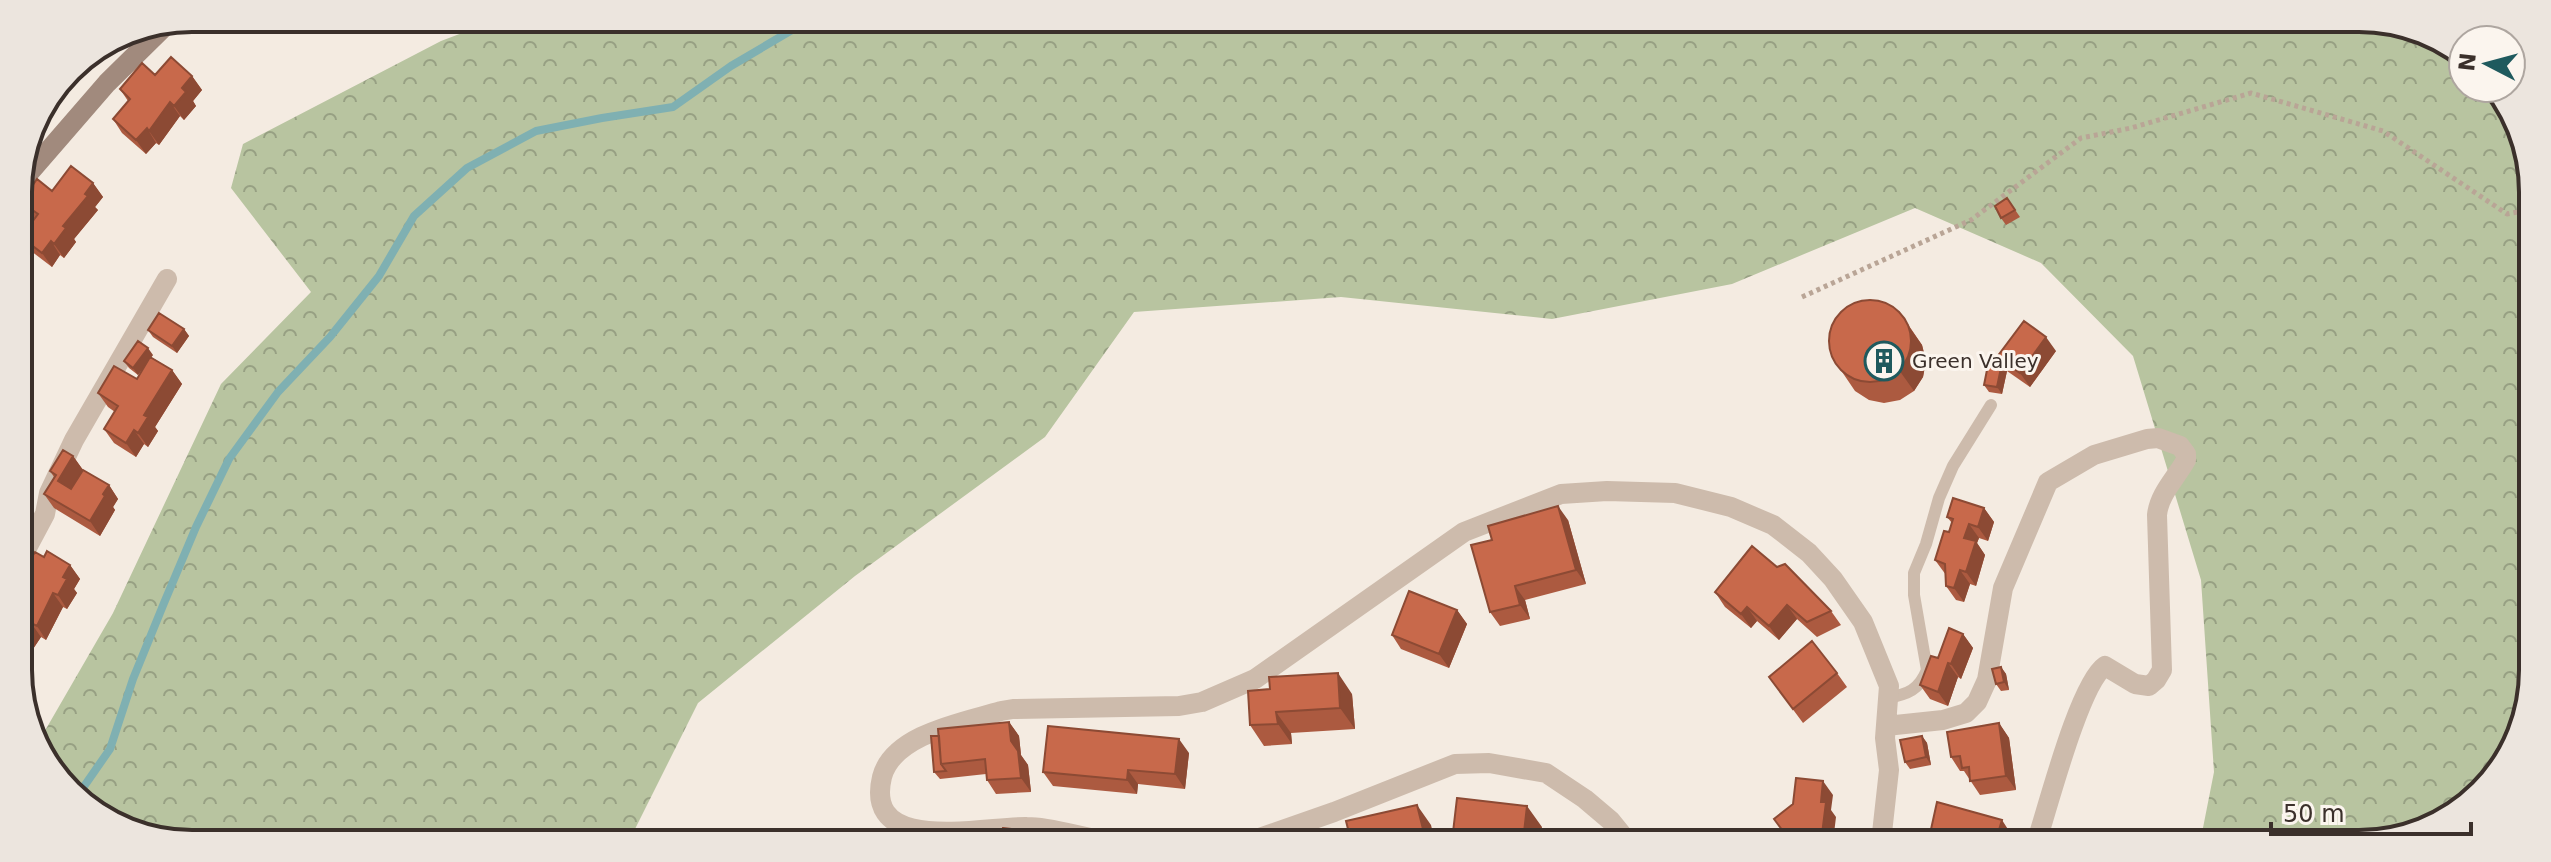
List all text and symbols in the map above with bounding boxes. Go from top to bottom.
north arrow [2447,24,2527,104]
text: N [2454,51,2481,72]
building icon: Green Valley [1863,340,1905,382]
place label: Green Valley [1912,349,2039,373]
scale bar [2271,786,2471,836]
text: 50 m [2283,800,2345,828]

